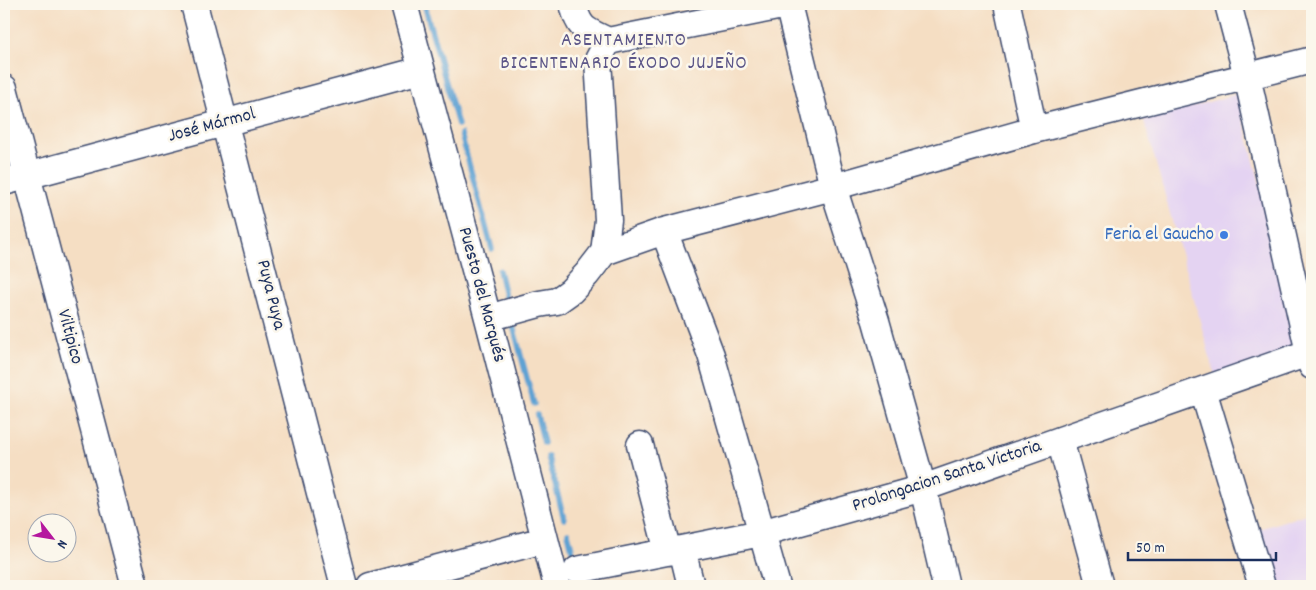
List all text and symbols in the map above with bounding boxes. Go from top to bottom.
district label: ASENTAMIENTO BICENTENARIO ÉXODO JUJEÑO [500,27,748,78]
street label: José Mármol [165,101,259,151]
place label: Feria el Gaucho [1105,222,1214,249]
street label: Puesto del Marqués [450,224,512,366]
marker: Feria el Gaucho [1218,229,1230,241]
street label: Puya Puya [248,257,292,334]
street label: Viltipico [49,306,89,368]
street label: Prolongacion Santa Victoria [849,433,1046,520]
north arrow [28,512,78,562]
scale bar [1128,530,1276,562]
text: N [51,536,72,552]
text: 50 m [1136,538,1165,560]

